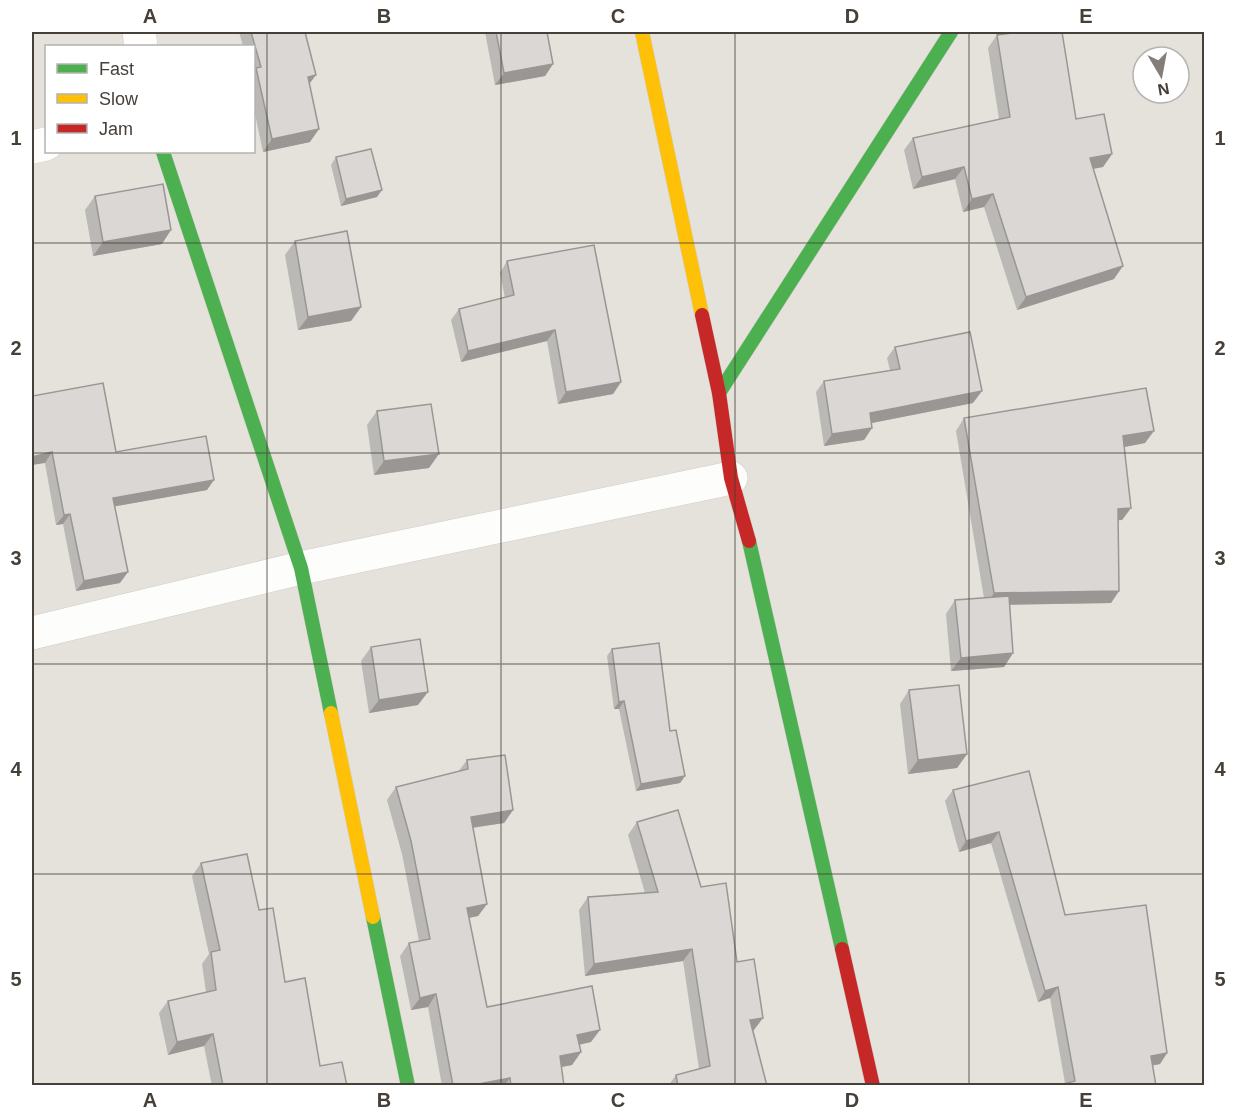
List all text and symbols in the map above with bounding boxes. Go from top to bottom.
text: A [143,5,157,27]
text: B [377,5,391,27]
text: C [611,5,625,27]
text: D [845,5,859,27]
text: E [1079,5,1093,27]
legend [45,45,255,153]
north arrow [1131,45,1191,105]
text: Fast [99,59,134,79]
text: N [1156,80,1171,99]
text: Slow [99,89,139,109]
text: Jam [99,119,133,139]
text: 1 [10,127,22,149]
text: 1 [1214,127,1226,149]
text: 2 [10,337,22,359]
text: 2 [1214,337,1226,359]
text: 3 [10,547,22,569]
text: 3 [1214,547,1226,569]
text: 4 [10,758,22,780]
text: 4 [1214,758,1226,780]
text: 5 [10,968,22,990]
text: 5 [1214,968,1226,990]
text: A [143,1089,157,1111]
text: B [377,1089,391,1111]
text: C [611,1089,625,1111]
text: D [845,1089,859,1111]
text: E [1079,1089,1093,1111]

